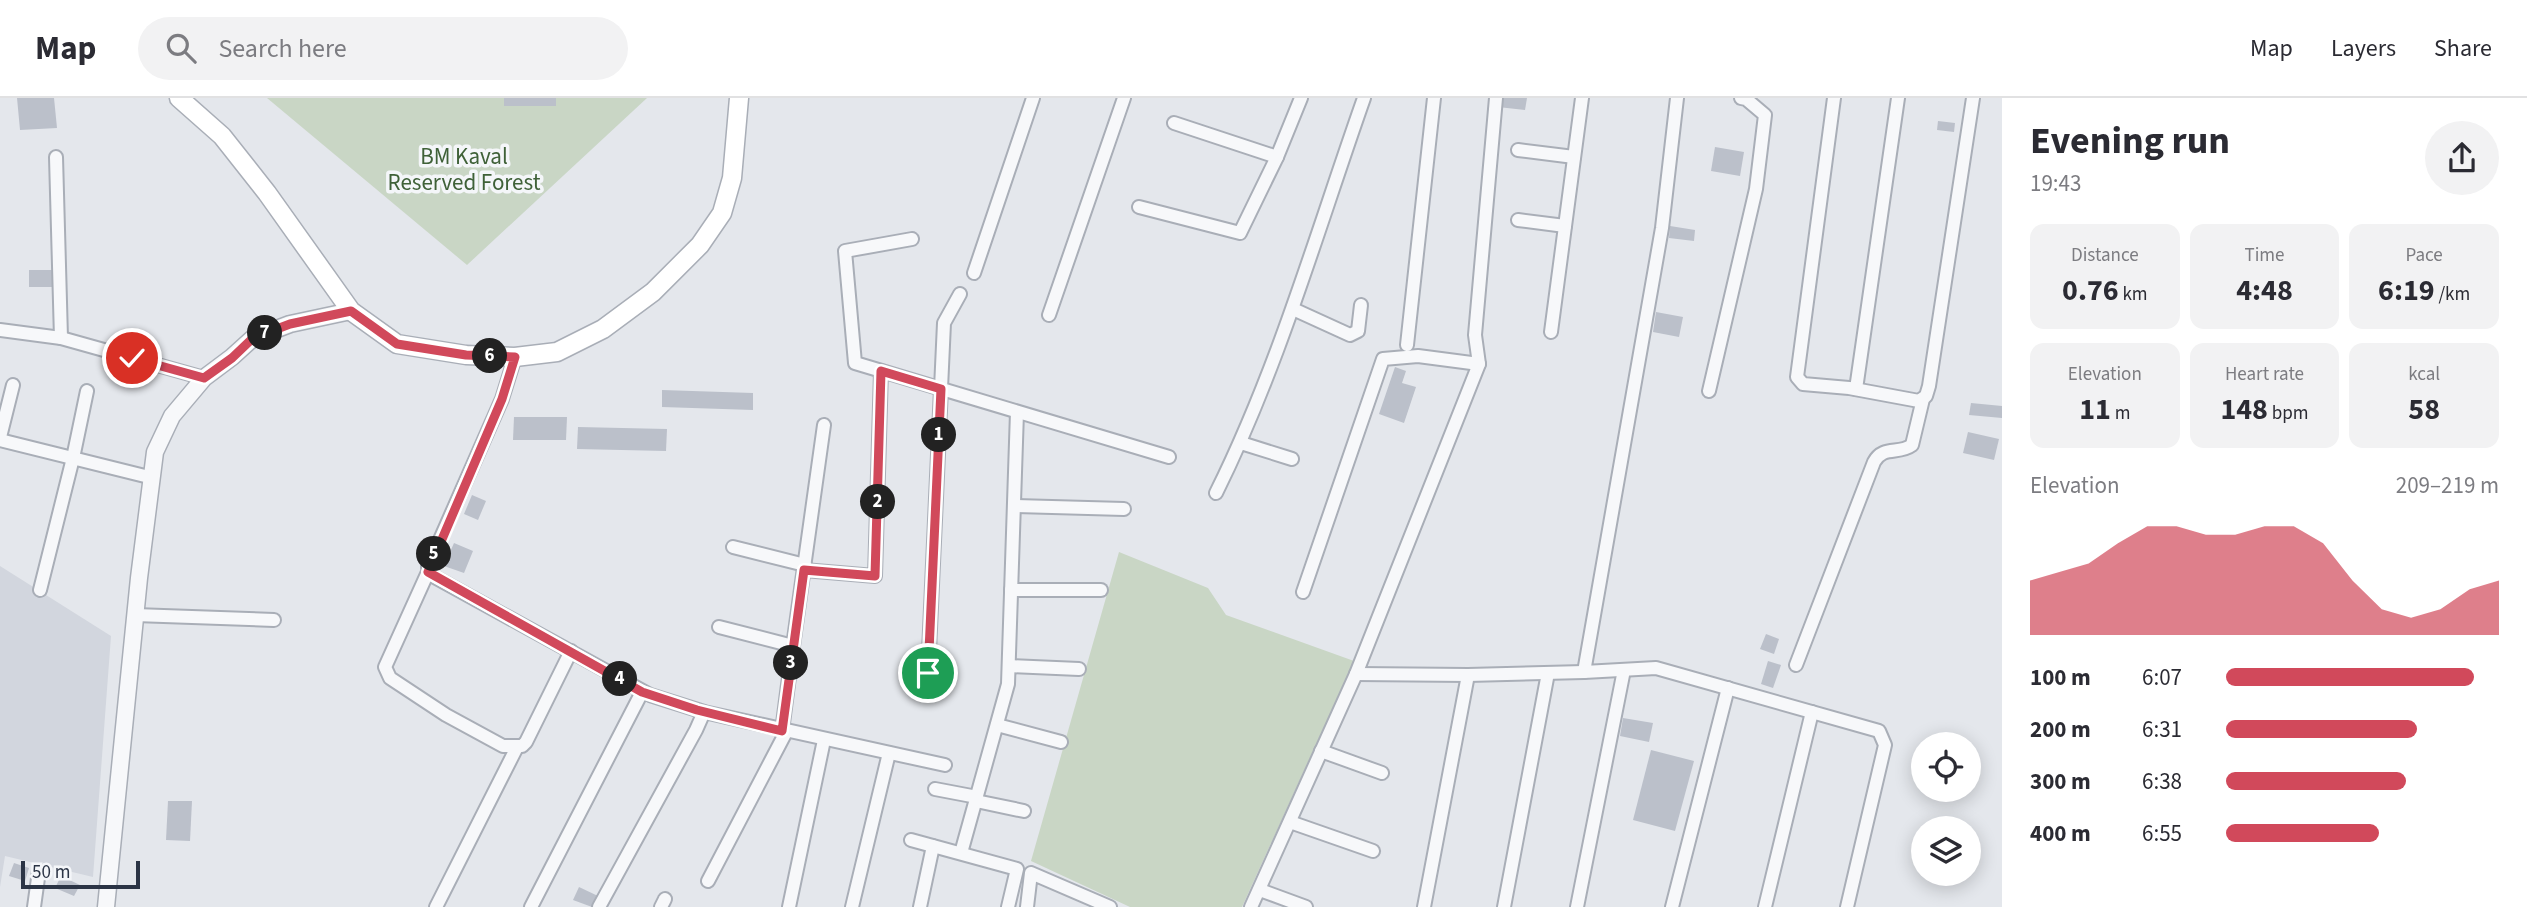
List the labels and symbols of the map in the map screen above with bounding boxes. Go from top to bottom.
park label: BM Kaval Reserved Forest [388,140,541,199]
pin: 7 [247,316,282,350]
pin [102,328,162,388]
pin: 6 [472,338,508,374]
pin: 1 [922,418,956,452]
pin: 2 [860,484,896,520]
pin: 5 [416,536,452,572]
pin [898,643,958,703]
pin: 3 [774,646,808,680]
pin: 4 [602,662,638,696]
scale bar [21,858,140,890]

